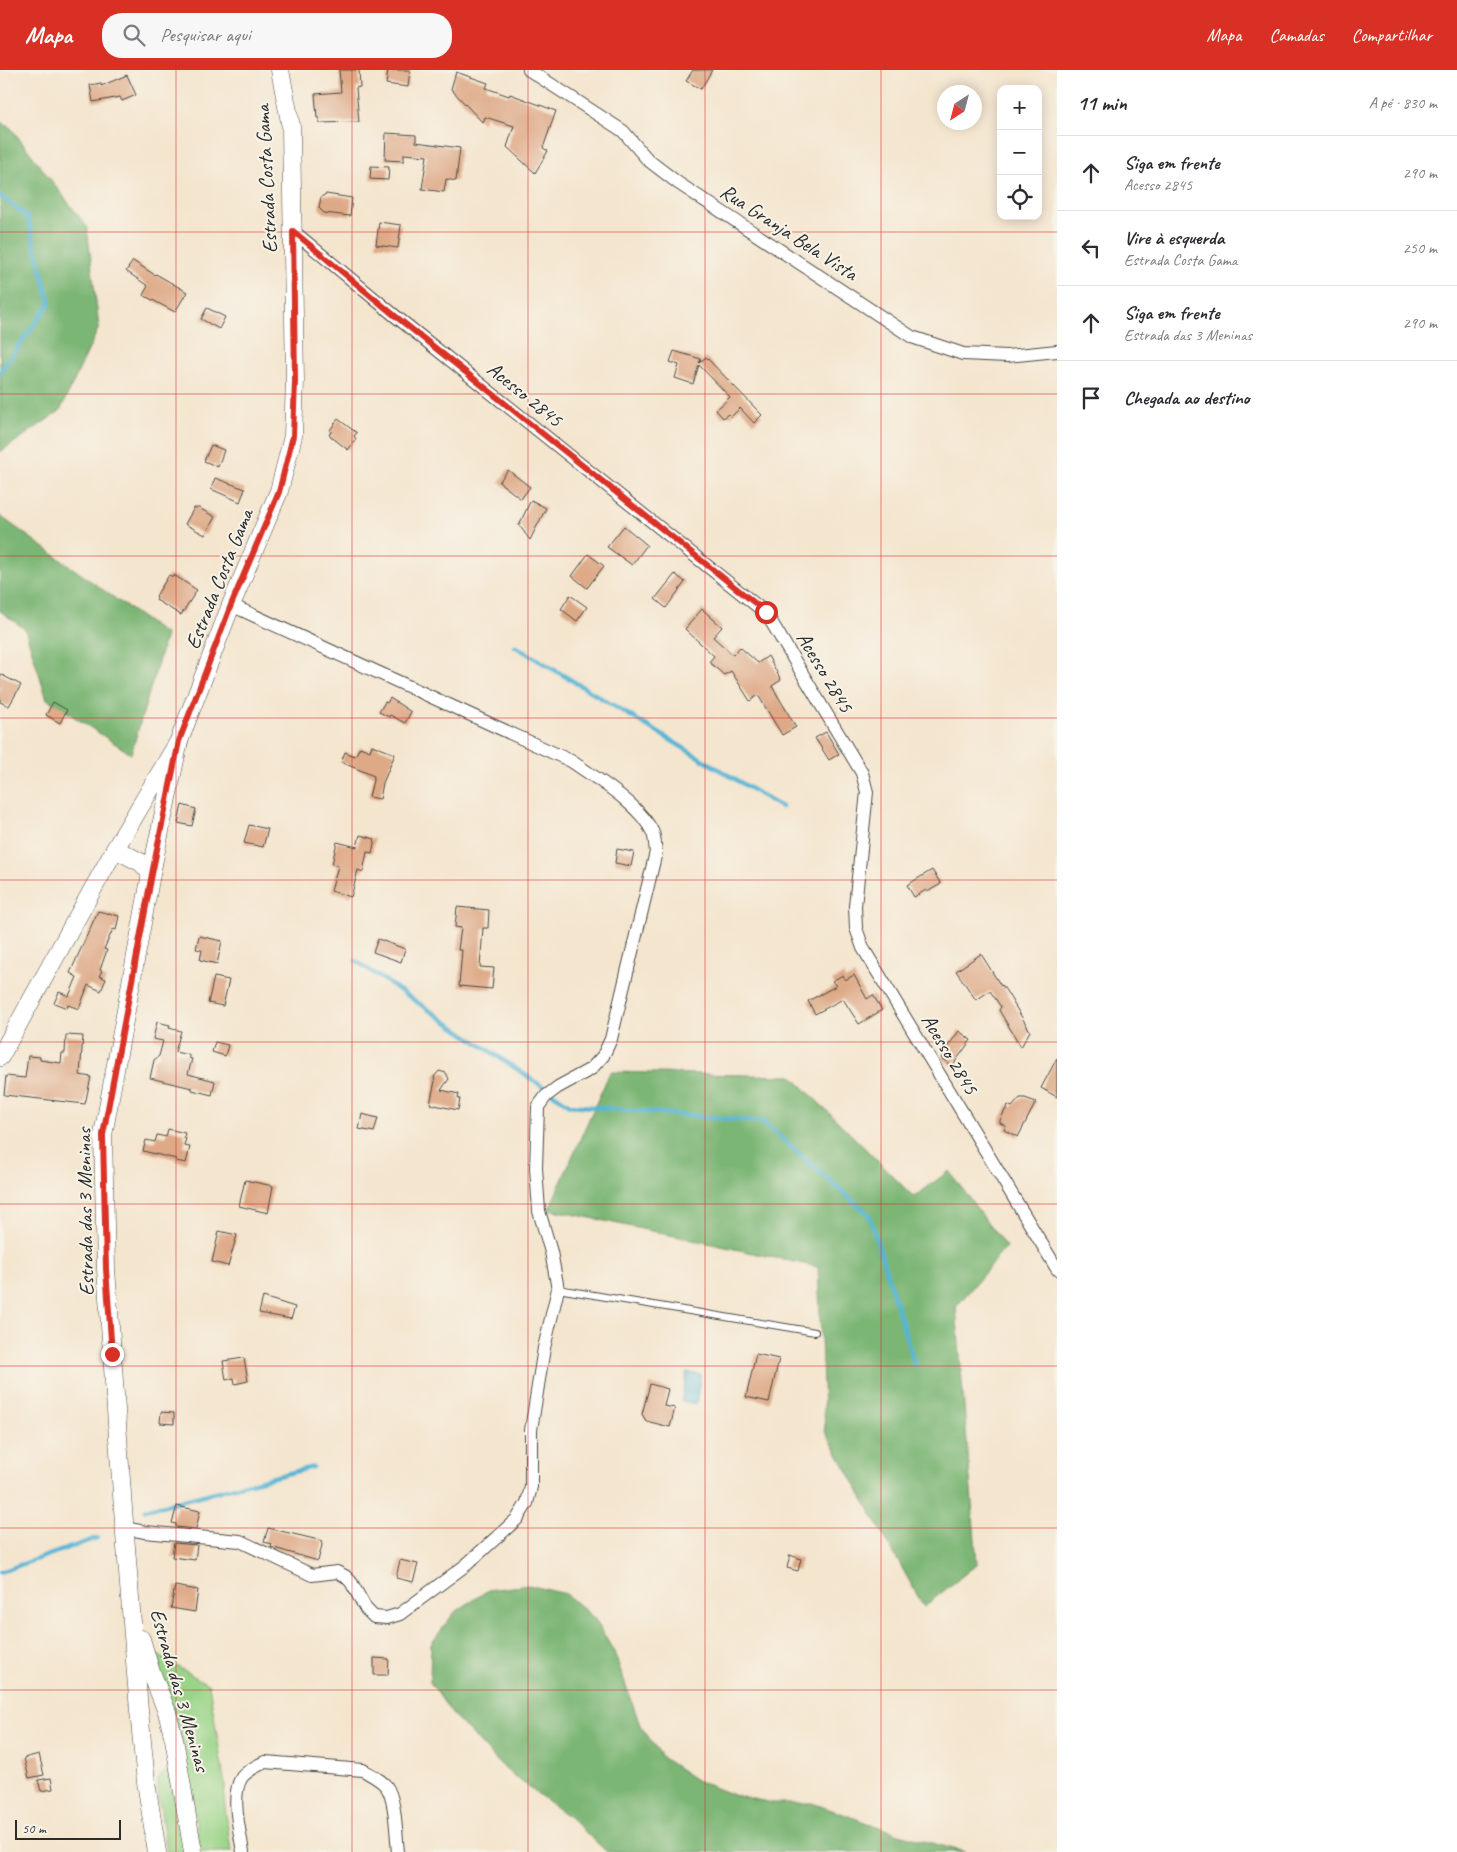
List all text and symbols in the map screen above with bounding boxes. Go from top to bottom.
search box [102,13,452,58]
text: Mapa [25,20,72,50]
icon: search [120,21,148,49]
text: Pesquisar aqui [160,23,251,47]
text: Mapa [1207,24,1241,46]
text: Camadas [1269,24,1324,46]
text: Compartilhar [1352,24,1432,46]
north arrow [937,85,982,130]
map controls [997,85,1042,220]
button: + [997,85,1042,130]
text: 11 min [1077,90,1127,116]
text: A pé · 830 m [1369,93,1437,113]
street label: Estrada Costa Gama [249,102,283,254]
button: − [997,130,1042,175]
text: Siga em frente [1124,151,1220,175]
icon: ahead [1077,159,1105,187]
text: 290 m [1403,163,1437,183]
button: locate [997,175,1042,220]
text: Acesso 2845 [1124,175,1192,195]
street label: Rua Granja Bela Vista [716,178,864,287]
text: Vire à esquerda [1124,226,1224,250]
icon: left [1077,234,1105,262]
text: 250 m [1403,238,1437,258]
text: Estrada Costa Gama [1124,250,1237,270]
text: Siga em frente [1124,301,1220,325]
icon: ahead [1077,309,1105,337]
text: 290 m [1403,313,1437,333]
text: Estrada das 3 Meninas [1124,325,1252,345]
street label: Acesso 2845 [482,356,569,433]
icon: arrive [1077,384,1105,412]
text: Chegada ao destino [1124,386,1250,410]
street label: Estrada Costa Gama [179,503,260,653]
route start [755,601,778,624]
street label: Acesso 2845 [791,627,860,718]
street label: Acesso 2845 [916,1009,985,1100]
street label: Estrada das 3 Meninas [71,1126,99,1296]
route end [101,1343,124,1366]
street label: Estrada das 3 Meninas [144,1606,216,1776]
scale bar [15,1817,121,1840]
text: 50 m [22,1820,46,1837]

